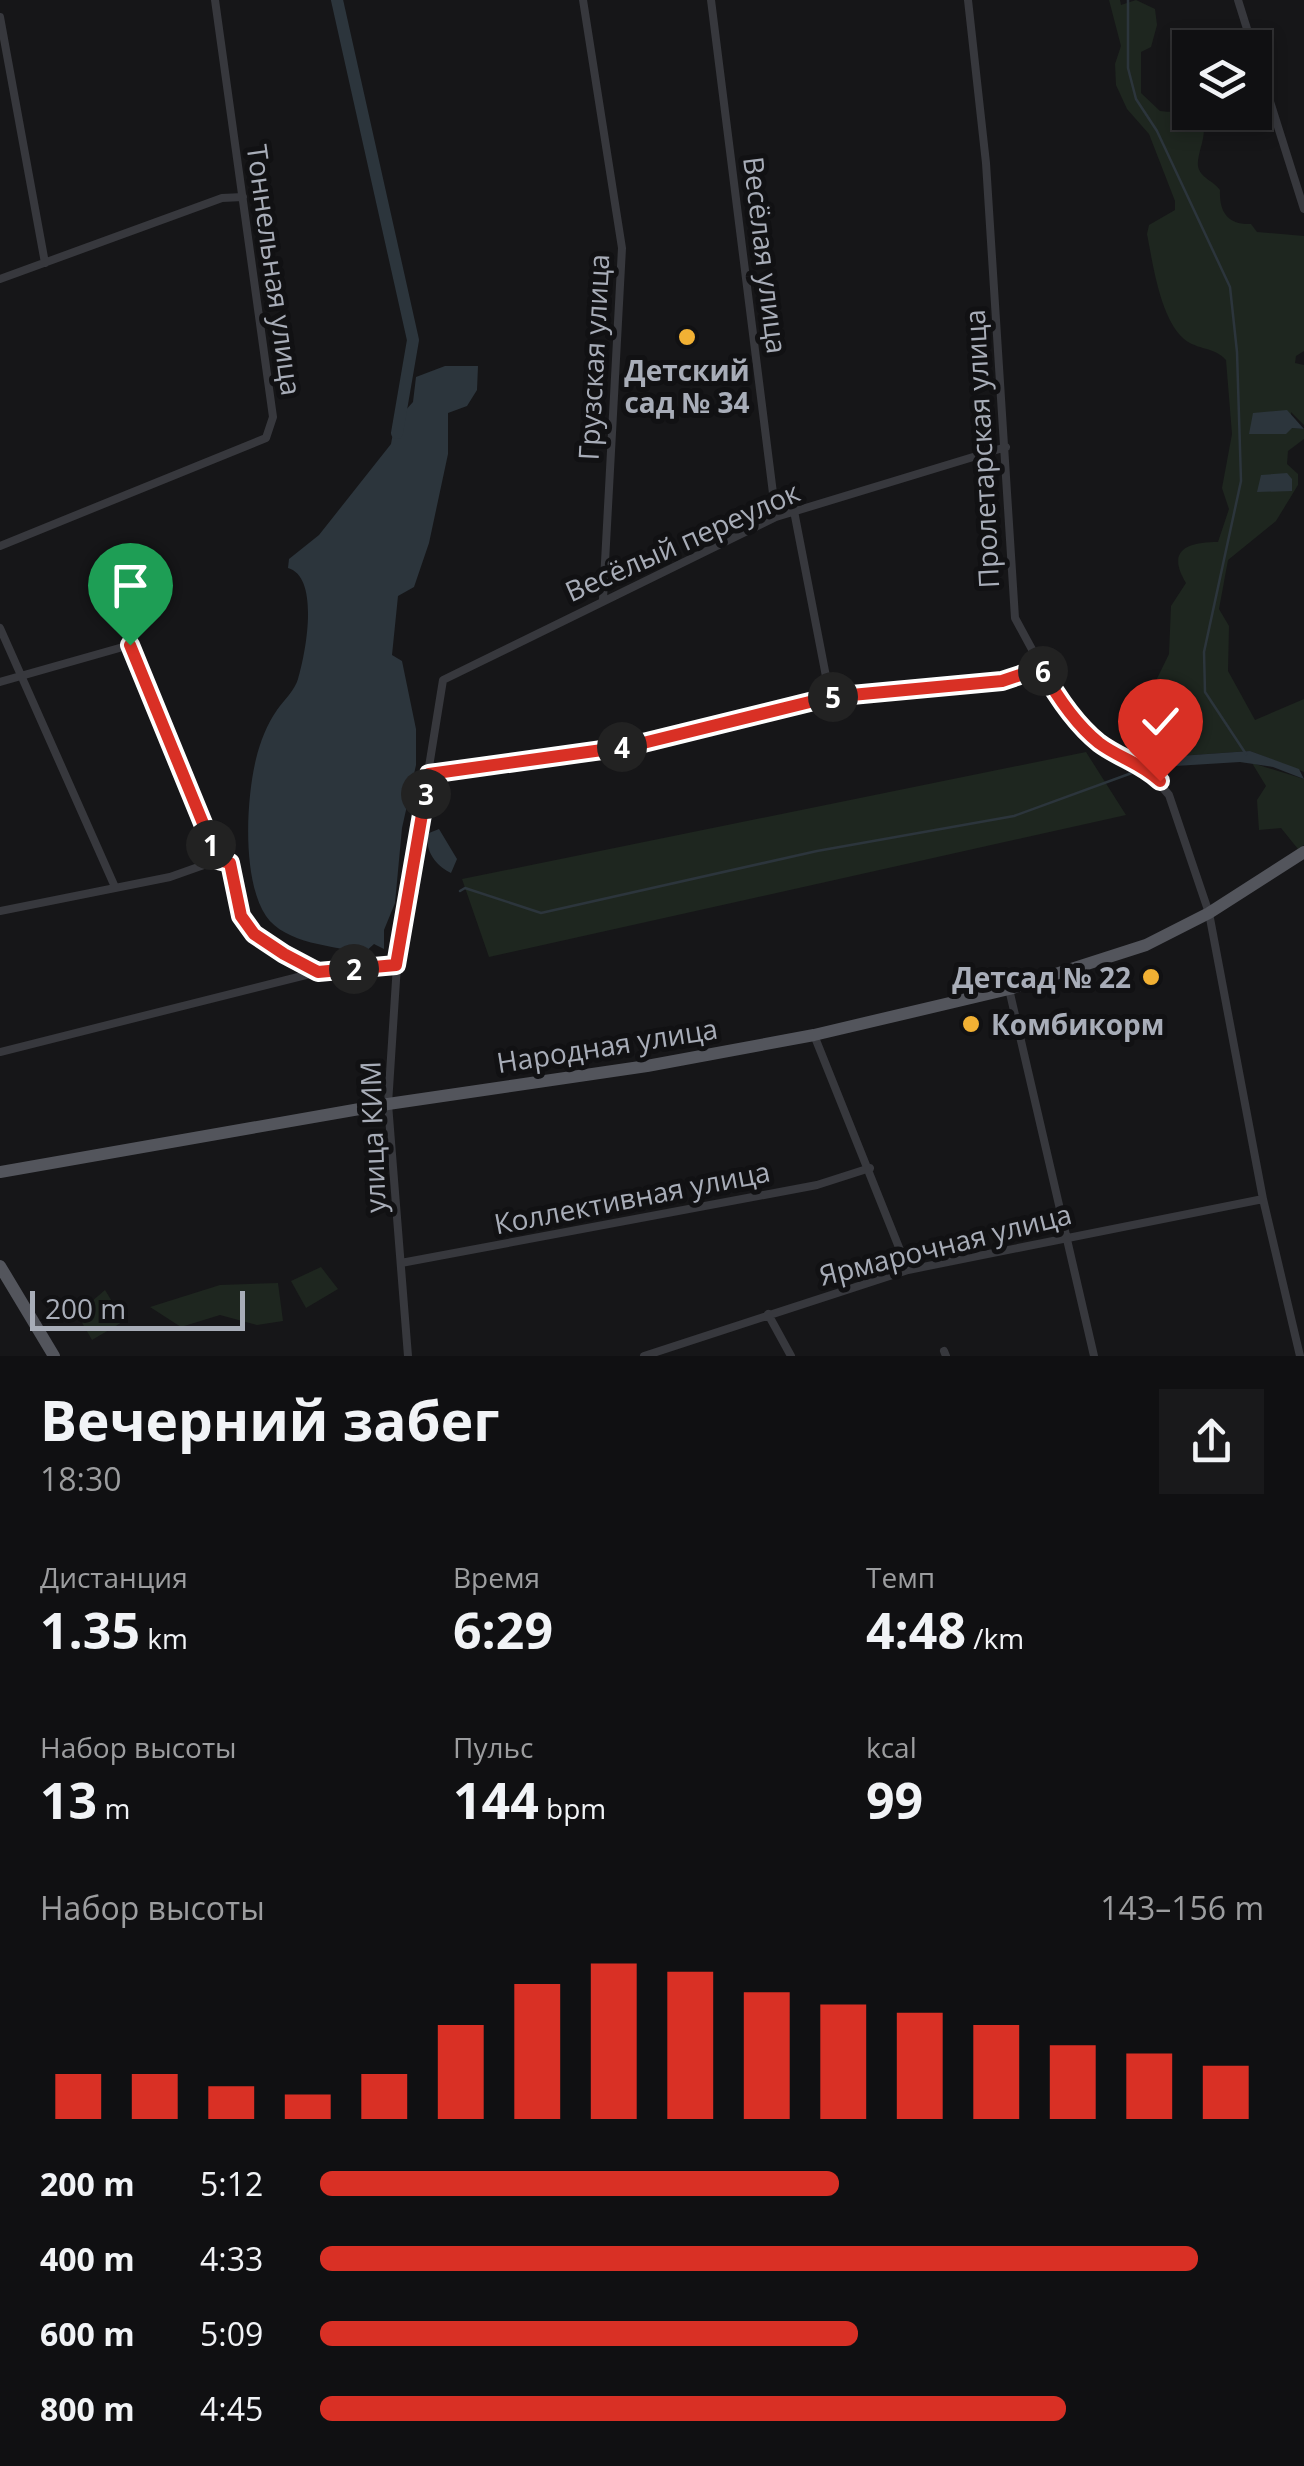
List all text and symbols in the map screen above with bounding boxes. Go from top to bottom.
map controls [1172,30,1272,130]
button: layers [1172,30,1272,130]
street label: Тоннельная улица [239,142,311,398]
street label: Весёлая улица [735,154,797,356]
street label: Грузская улица [569,253,617,461]
street label: Пролетарская улица [955,309,1007,589]
marker: Детский сад № 34 [676,326,698,348]
place label: Детский сад № 34 [624,351,750,421]
street label: Весёлый переулок [559,472,806,610]
pin [88,543,173,646]
icon: arrive [103,558,158,613]
pin: 6 [1018,646,1068,696]
text: 6 [1035,652,1051,690]
pin: 5 [808,672,858,722]
text: 5 [825,678,841,716]
pin [1118,679,1203,782]
icon: check [1133,694,1188,749]
pin: 4 [597,722,647,772]
text: 4 [614,728,630,766]
pin: 3 [401,769,451,819]
text: 3 [418,775,434,813]
pin: 1 [186,820,236,870]
text: 1 [203,826,219,864]
pin: 2 [329,944,379,994]
text: 2 [346,950,362,988]
place label: Детсад № 22 [952,958,1131,996]
marker: Детсад № 22 [1140,966,1162,988]
place label: Комбикорм [991,1005,1164,1043]
street label: Народная улица [494,1009,720,1081]
marker: Комбикорм [960,1013,982,1035]
street label: улица КИМ [350,1061,394,1213]
street label: Коллективная улица [491,1152,773,1242]
street label: Ярмарочная улица [815,1194,1075,1294]
scale bar [30,1286,245,1330]
text: 200 m [45,1289,126,1327]
text: Вечерний забег [40,1382,500,1457]
button: share [1159,1389,1264,1494]
text: 18:30 [40,1457,122,1500]
text: Дистанция [40,1558,188,1596]
text: Время [453,1558,540,1596]
text: Темп [866,1558,935,1596]
text: 1.35 [40,1596,140,1664]
text: 6:29 [453,1596,553,1664]
text: 4:48 [866,1596,966,1664]
text: km [140,1619,188,1657]
text: /km [966,1619,1024,1657]
text: Набор высоты [40,1728,237,1766]
text: Пульс [453,1728,533,1766]
text: kcal [866,1728,917,1766]
text: 13 [40,1766,97,1834]
text: 144 [453,1766,539,1834]
text: 99 [866,1766,923,1834]
text: m [97,1789,130,1827]
text: bpm [539,1789,606,1827]
text: Набор высоты [40,1886,265,1929]
text: 143–156 m [1100,1886,1264,1929]
text: 200 m [40,2162,135,2205]
text: 5:12 [200,2162,263,2205]
text: 400 m [40,2237,135,2280]
text: 4:33 [200,2237,263,2280]
text: 600 m [40,2312,135,2355]
text: 5:09 [200,2312,263,2355]
text: 800 m [40,2387,135,2430]
text: 4:45 [200,2387,263,2430]

